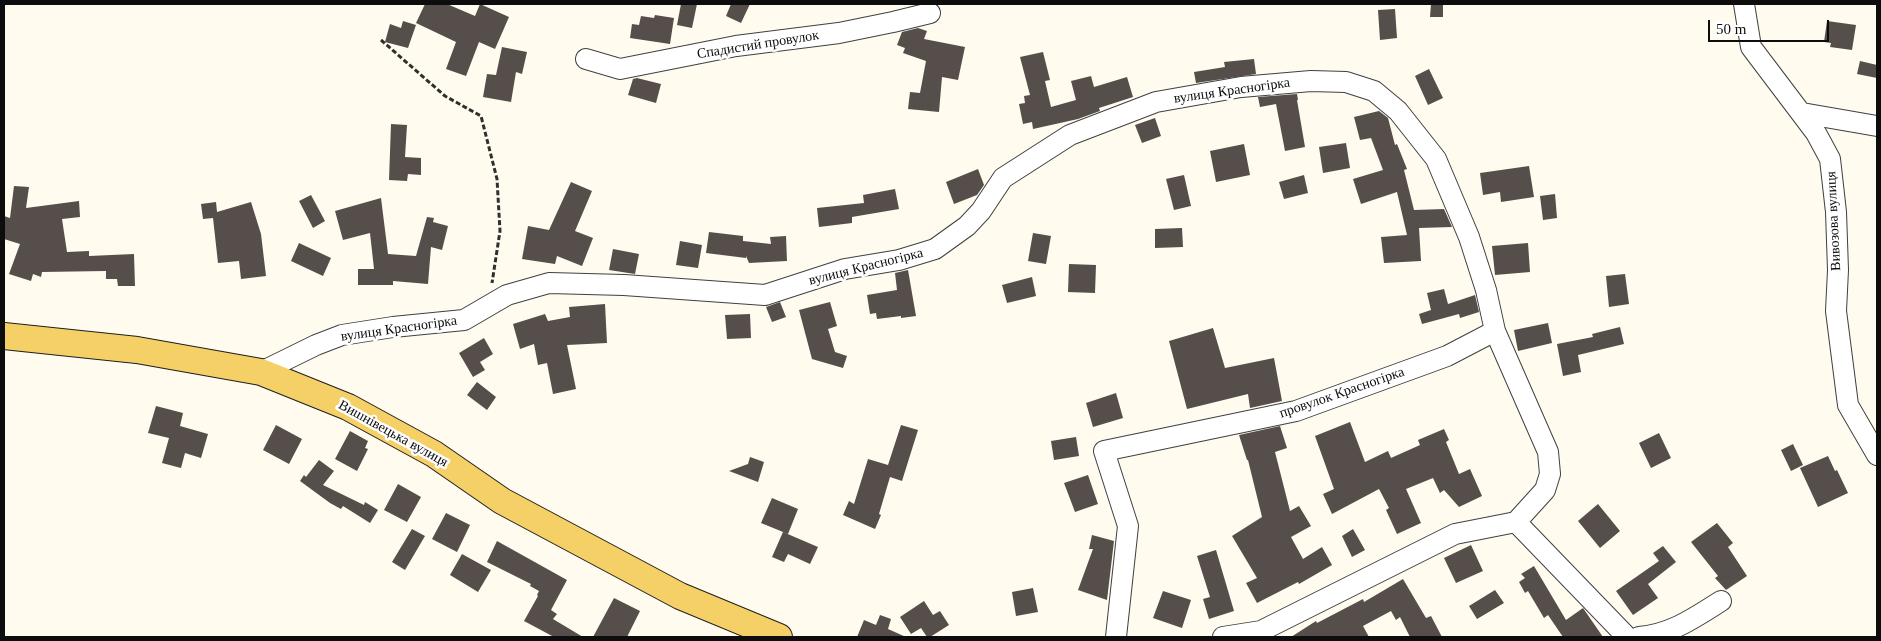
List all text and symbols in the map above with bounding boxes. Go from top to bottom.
scale bar [1711,10,1832,42]
text: 50 m [1716,21,1746,37]
street label: Спадистий провулок [696,27,820,63]
street label: вулиця Красногірка [1173,75,1291,107]
street label: Вивозова вулиця [1823,171,1845,271]
street label: вулиця Красногірка [807,245,925,289]
street label: вулиця Красногірка [340,313,458,345]
street label: провулок Красногірка [1277,364,1407,422]
street label: Вишнівецька вулиця [335,397,451,471]

